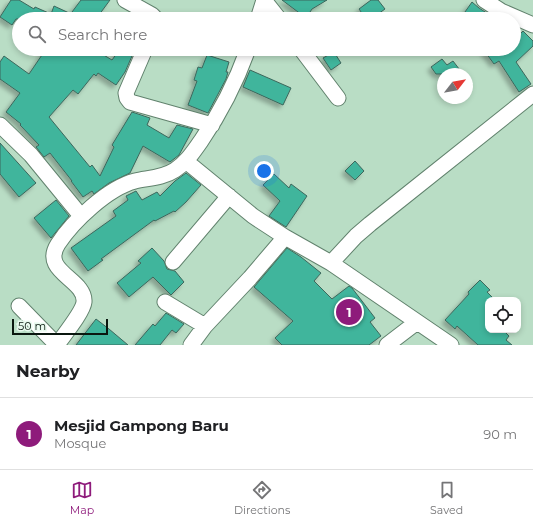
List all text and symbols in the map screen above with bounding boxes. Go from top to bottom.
search box [12,12,521,56]
icon: search [26,23,48,45]
text: Search here [58,25,147,44]
north arrow [437,68,473,104]
your location [254,161,274,181]
pin: 1 [336,297,362,327]
map controls [485,297,521,333]
button: locate [485,297,521,333]
scale bar [12,317,108,336]
text: 50 m [18,319,46,333]
text: Nearby [16,361,80,381]
text: Mesjid Gampong Baru [54,416,229,435]
text: 1 [26,426,32,442]
text: 90 m [483,426,517,442]
text: Mosque [54,435,106,451]
tab: Map [70,479,94,517]
tab: Directions [234,479,290,517]
tab: Saved [430,479,463,517]

